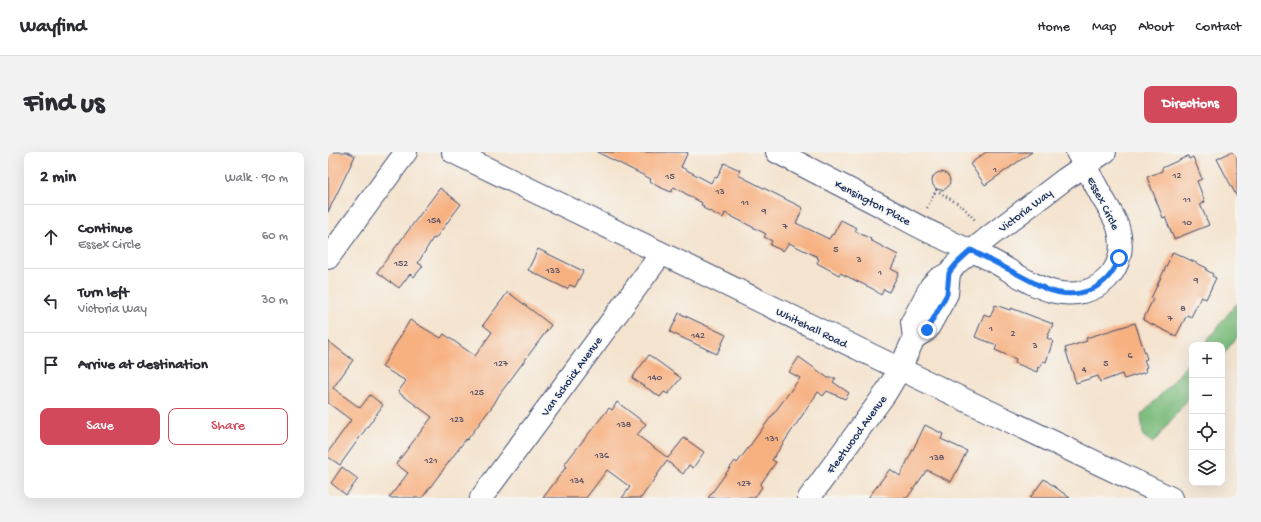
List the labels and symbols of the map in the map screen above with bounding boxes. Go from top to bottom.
house number: 1 [992,164,997,176]
house number: 12 [1172,170,1182,182]
house number: 15 [664,171,675,183]
street label: Essex Circle [1083,175,1122,234]
street label: Kensington Place [832,178,913,230]
house number: 13 [714,186,725,198]
street label: Victoria Way [996,187,1056,237]
house number: 11 [1182,194,1191,206]
house number: 11 [740,197,749,209]
house number: 9 [760,206,767,218]
house number: 154 [426,215,441,227]
house number: 10 [1181,217,1192,229]
house number: 7 [781,221,788,233]
house number: 5 [833,244,839,256]
route start [1110,249,1128,267]
house number: 3 [855,254,862,266]
house number: 152 [393,258,408,270]
house number: 133 [545,265,560,277]
house number: 1 [877,267,882,279]
house number: 9 [1192,275,1199,287]
house number: 8 [1180,303,1186,315]
street label: Whitehall Road [773,305,850,353]
house number: 7 [1166,313,1173,325]
route end [918,321,936,339]
house number: 1 [988,323,993,335]
house number: 2 [1011,328,1016,340]
house number: 142 [690,330,705,342]
street label: Van Schoick Avenue [538,334,607,421]
house number: 3 [1031,340,1038,352]
house number: 6 [1127,350,1133,362]
house number: 127 [493,358,509,370]
house number: 5 [1103,358,1109,370]
house number: 4 [1082,364,1087,376]
house number: 140 [647,372,663,384]
house number: 125 [469,387,484,399]
street label: Fleetwood Avenue [824,392,891,478]
house number: 123 [449,414,464,426]
house number: 138 [616,419,632,431]
house number: 131 [764,433,779,445]
house number: 136 [594,450,610,462]
house number: 138 [929,452,945,464]
house number: 121 [424,455,437,467]
house number: 134 [569,475,584,487]
house number: 127 [736,478,752,490]

